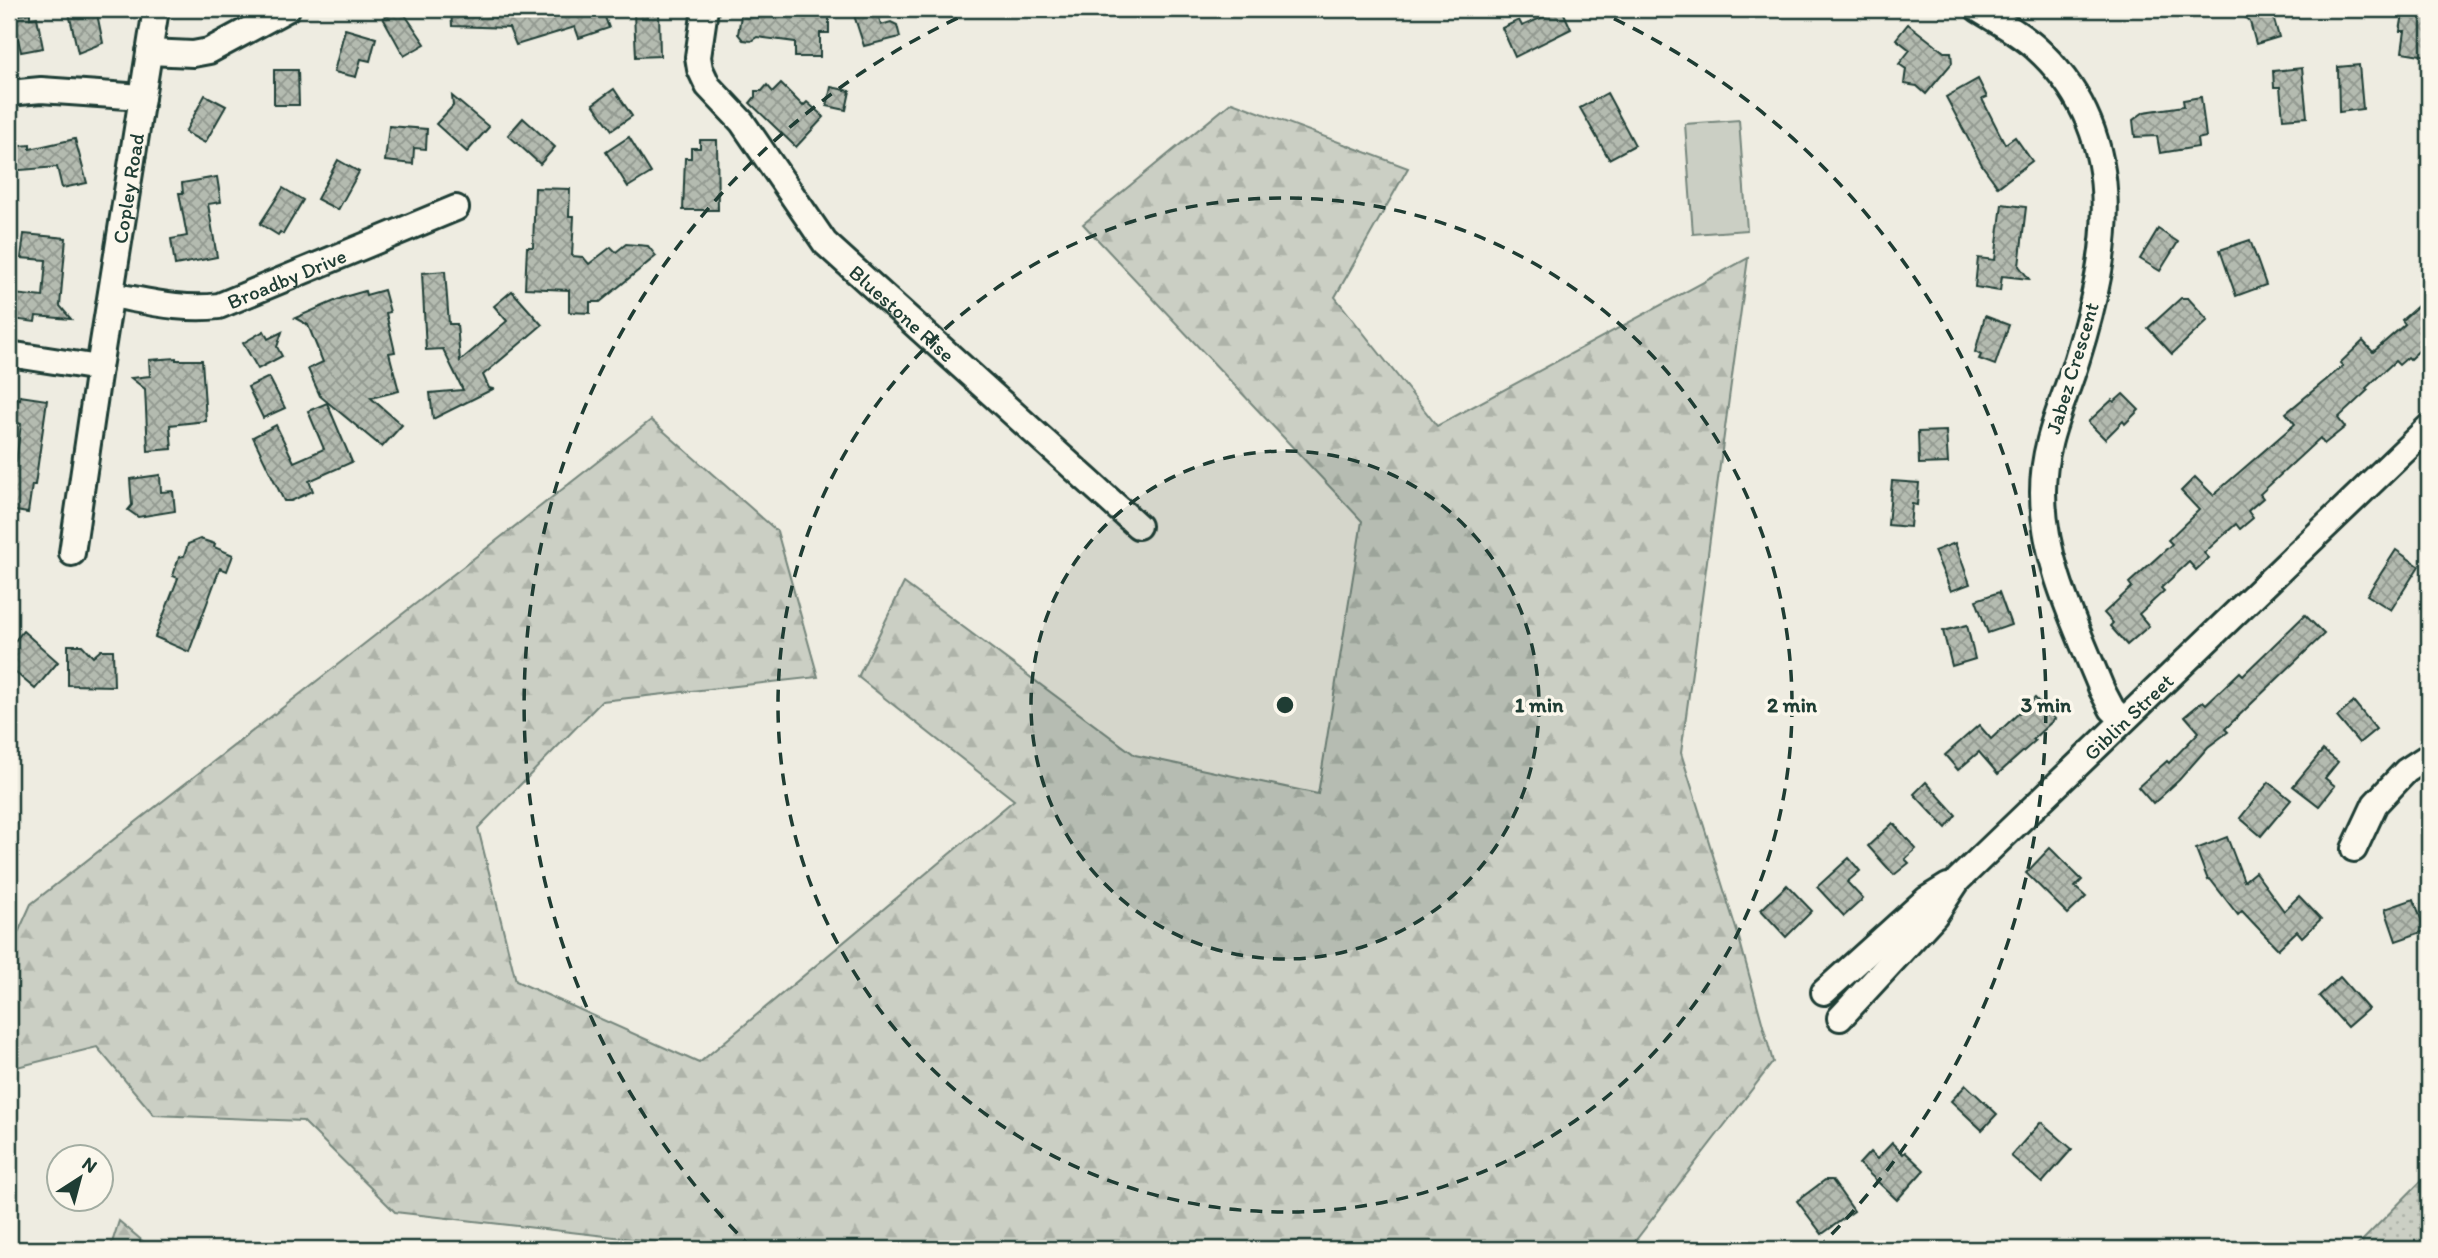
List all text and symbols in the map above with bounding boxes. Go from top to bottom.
street label: Copley Road [106,131,149,245]
street label: Broadby Drive [223,242,350,314]
street label: Bluestone Rise [845,259,960,367]
street label: Jabez Crescent [2040,299,2104,437]
street label: Giblin Street [2078,668,2178,765]
text: 1 min [1515,692,1564,717]
text: 2 min [1767,692,1818,717]
text: 3 min [2021,692,2072,717]
centre of rings [1273,693,1297,717]
north arrow [46,1142,116,1212]
text: N [78,1152,102,1178]

